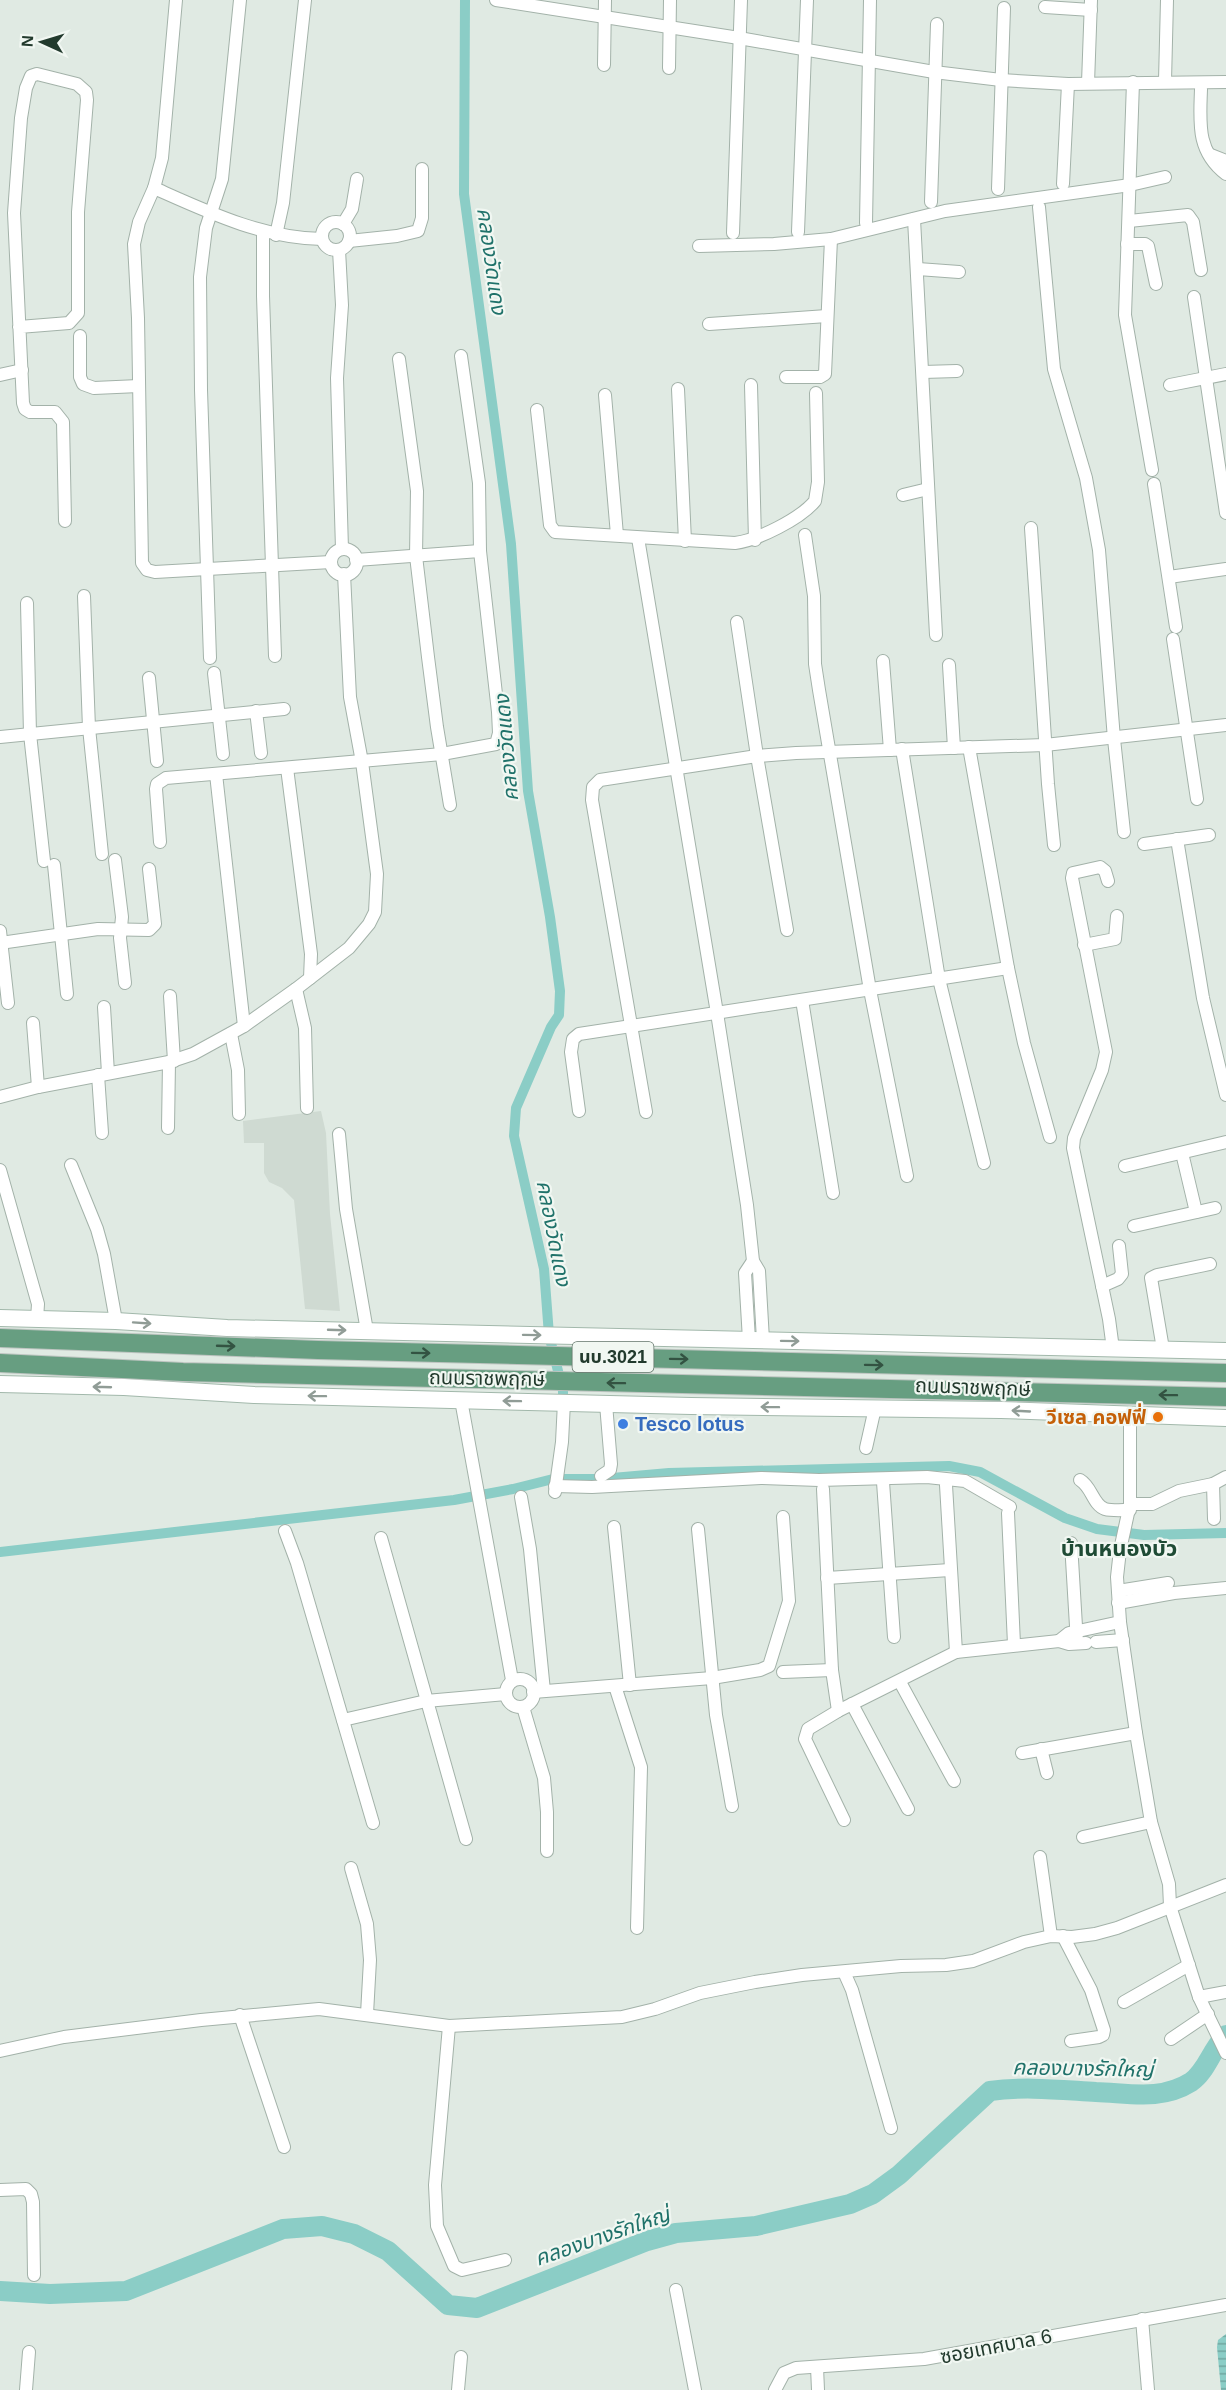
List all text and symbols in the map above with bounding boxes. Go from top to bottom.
north arrow [12,12,72,72]
text: N [19,35,36,47]
water label: คลองวัดแดง [473,206,511,317]
water label: คลองวัดแดง [490,692,522,803]
water label: คลองวัดแดง [532,1178,576,1290]
one-way arrow [132,1317,152,1328]
one-way arrow [327,1325,347,1336]
one-way arrow [522,1329,542,1341]
one-way arrow [780,1335,800,1346]
one-way arrow [216,1341,236,1352]
road number: นบ.3021 [572,1342,654,1372]
one-way arrow [411,1347,431,1358]
one-way arrow [669,1353,689,1365]
one-way arrow [864,1359,884,1370]
street label: ถนนราชพฤกษ์ [429,1366,545,1390]
street label: ถนนราชพฤกษ์ [915,1374,1032,1400]
one-way arrow [606,1377,626,1388]
one-way arrow [92,1381,112,1392]
one-way arrow [1158,1390,1178,1401]
one-way arrow [308,1391,328,1402]
one-way arrow [503,1395,523,1407]
one-way arrow [761,1402,781,1413]
place label: วีเซล คอฟฟี่ [1046,1403,1147,1428]
one-way arrow [1011,1405,1031,1416]
marker: วีเซล คอฟฟี่ [1151,1410,1165,1424]
place label: Tesco lotus [635,1413,745,1435]
marker: Tesco lotus [616,1417,630,1431]
district label: บ้านหนองบัว [1061,1536,1177,1561]
water label: คลองบางรักใหญ่ [1012,2055,1157,2081]
water label: คลองบางรักใหญ่ [532,2201,675,2270]
street label: ซอยเทศบาล 6 [938,2324,1054,2368]

